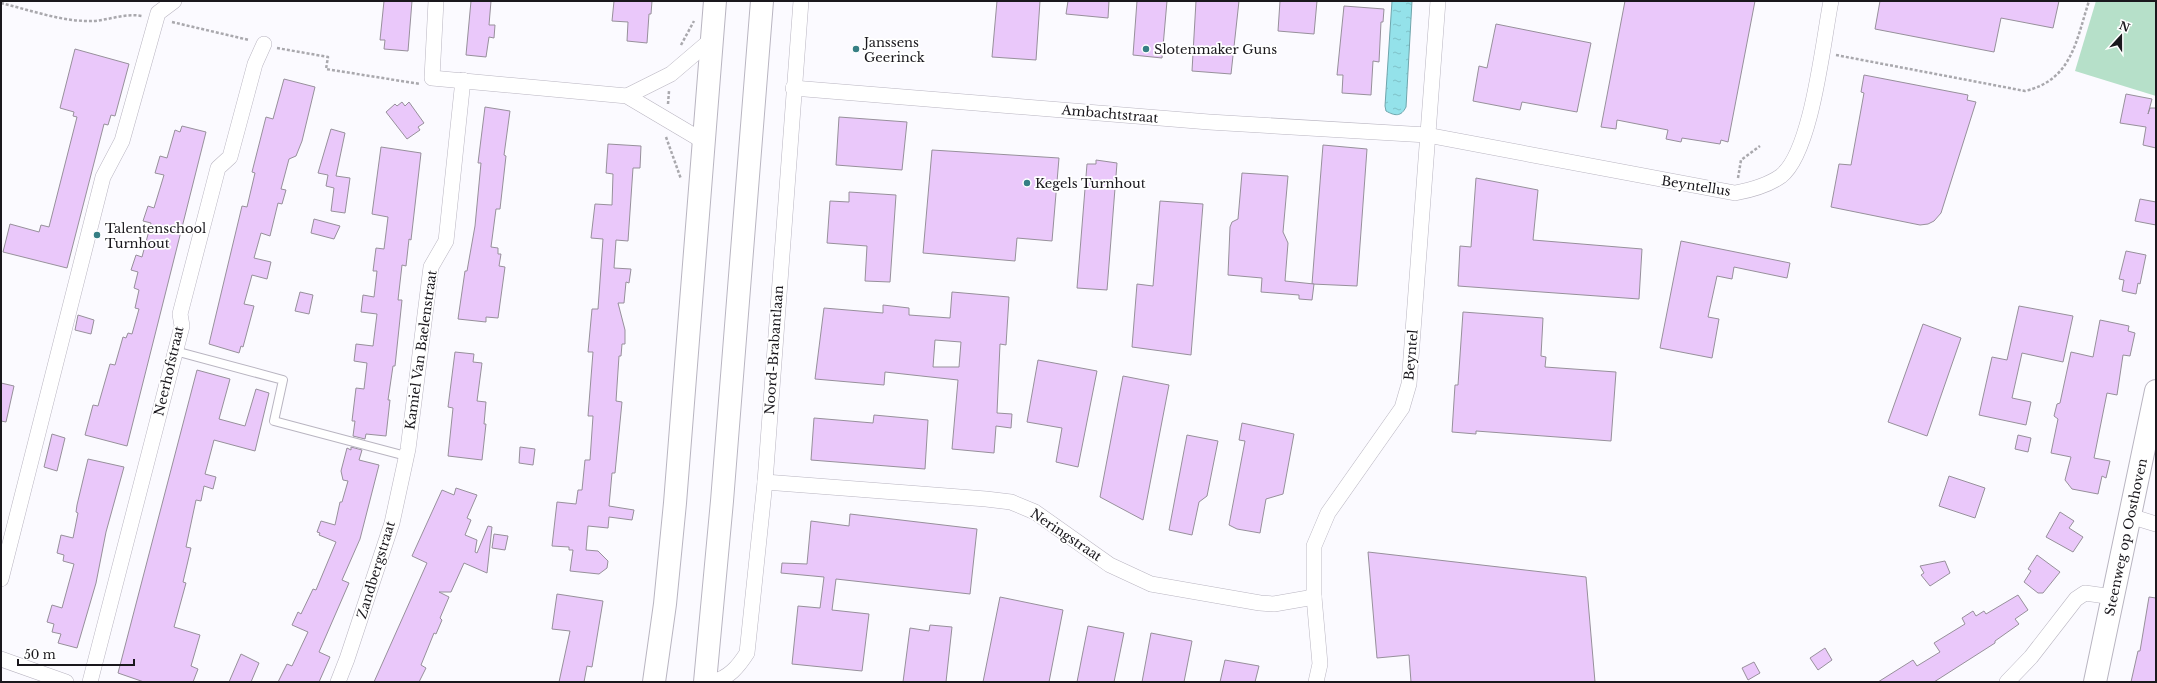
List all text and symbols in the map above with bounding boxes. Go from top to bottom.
north arrow [2101,16,2141,56]
text: N [2117,18,2133,35]
place label: Janssens Geerinck [862,34,925,66]
place label: Slotenmaker Guns [1154,41,1277,58]
marker: Janssens Geerinck [851,44,861,54]
marker: Slotenmaker Guns [1141,44,1151,54]
street label: Ambachtstraat [1060,101,1159,127]
street label: Beyntellus [1660,172,1732,200]
place label: Kegels Turnhout [1035,175,1146,192]
marker: Kegels Turnhout [1022,178,1032,188]
place label: Talentenschool Turnhout [105,220,206,252]
marker: Talentenschool Turnhout [92,230,102,240]
street label: Kamiel Van Baelenstraat [401,269,441,431]
street label: Noord-Brabantlaan [761,285,787,415]
street label: Neerhofstraat [150,324,188,418]
street label: Beyntel [1400,329,1422,381]
street label: Steenweg op Oosthoven [2101,457,2151,617]
street label: Neringstraat [1027,505,1105,565]
street label: Zandbergstraat [353,519,399,621]
scale bar [18,641,134,667]
text: 50 m [24,647,56,662]

